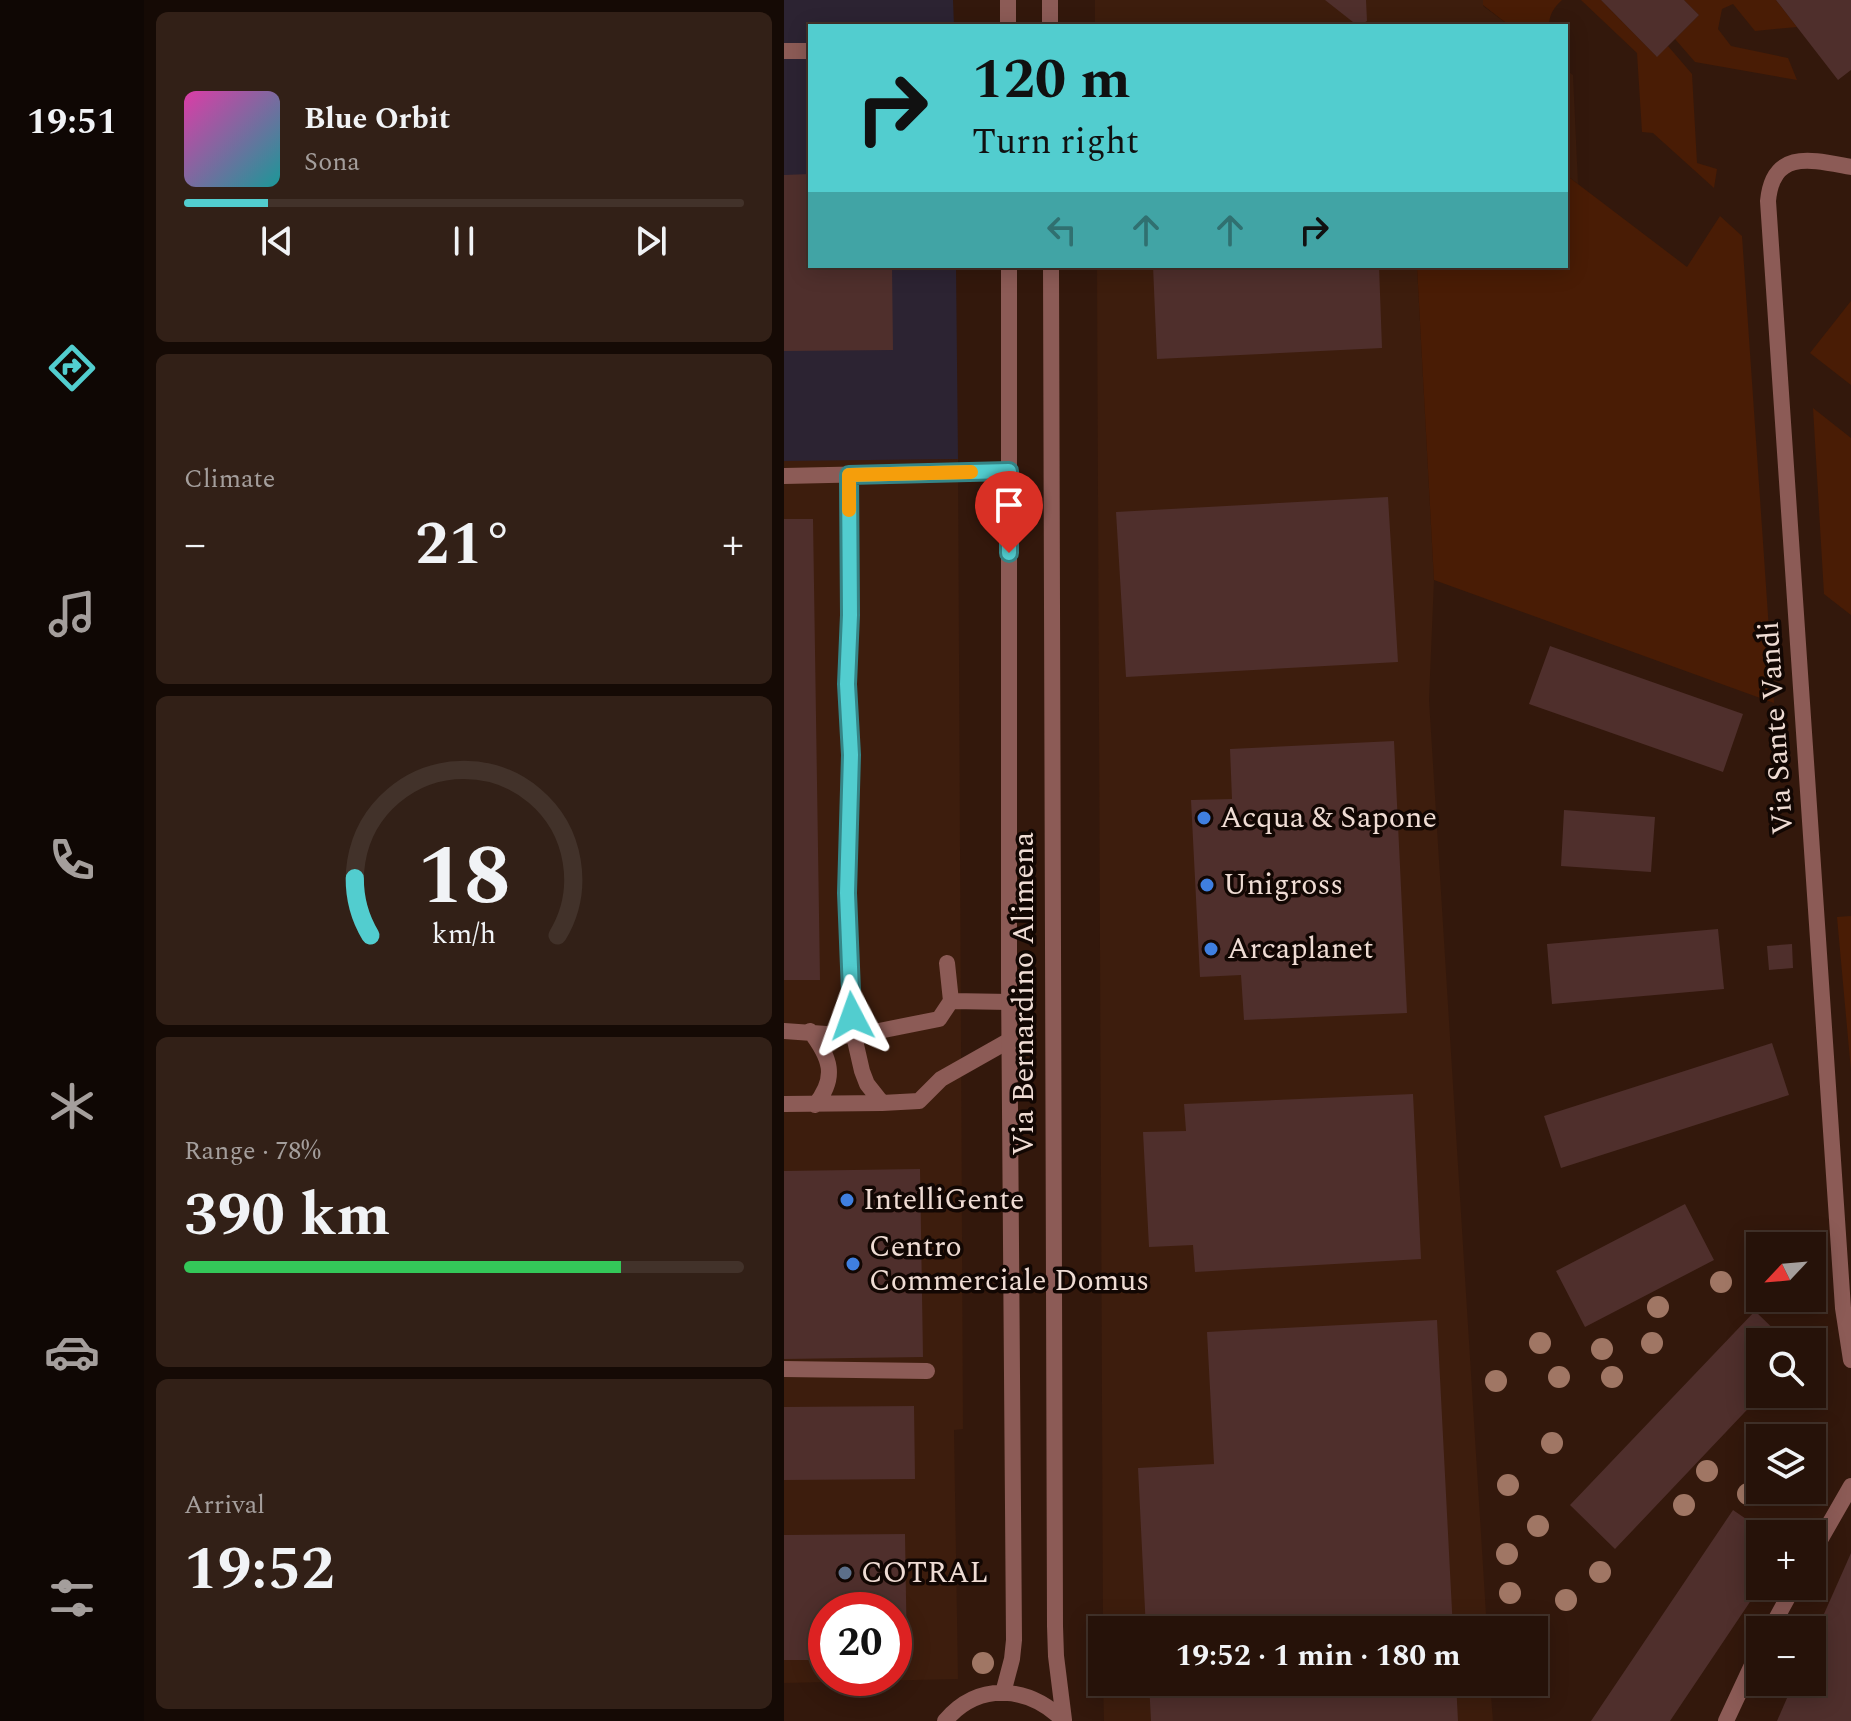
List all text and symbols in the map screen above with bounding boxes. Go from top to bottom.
text: 120 m [972,38,1131,123]
icon: right [840,56,944,160]
text: 19:51 [27,95,117,150]
text: Blue Orbit [304,96,450,142]
text: Turn right [972,115,1139,170]
text: Sona [304,142,360,182]
icon: left [1040,208,1084,252]
icon: ahead [1124,208,1168,252]
icon: ahead [1208,208,1252,252]
icon: right [1292,208,1336,252]
icon: previous [255,219,299,263]
icon: pause [442,219,486,263]
icon: next [629,219,673,263]
icon: directions [44,340,100,396]
text: Climate [184,459,275,499]
pin [975,471,1043,553]
icon: arrive [987,483,1031,527]
text: 21° [415,499,513,591]
text: − [184,511,206,578]
text: + [722,511,744,578]
icon: music [44,586,100,642]
street label: Via Sante Vandi [1746,620,1806,836]
place label: Acqua & Sapone [1220,795,1437,841]
marker: Acqua & Sapone [1195,809,1213,827]
text: 18 [417,814,511,941]
icon: phone [44,832,100,888]
street label: Via Bernardino Alimena [1001,832,1047,1156]
place label: Unigross [1223,862,1343,908]
marker: Unigross [1198,876,1216,894]
text: km/h [432,914,496,957]
place label: Arcaplanet [1227,926,1374,972]
marker: Arcaplanet [1202,940,1220,958]
position arrow [810,974,894,1058]
icon: climate [44,1078,100,1134]
text: Range · 78% [184,1131,321,1171]
text: 390 km [184,1170,390,1262]
place label: IntelliGente [863,1177,1025,1223]
marker: IntelliGente [838,1191,856,1209]
place label: Centro Commerciale Domus [869,1224,1149,1304]
north arrow [1746,1232,1826,1312]
map controls [1746,1232,1826,1696]
marker: Centro Commerciale Domus [844,1255,862,1273]
icon: car [44,1324,100,1380]
button: search [1746,1328,1826,1408]
button: layers [1746,1424,1826,1504]
text: Arrival [184,1485,265,1525]
button: + [1746,1520,1826,1600]
text: 19:52 [184,1524,335,1616]
place label: COTRAL [861,1550,989,1596]
marker: COTRAL [836,1564,854,1582]
icon: filters [44,1570,100,1626]
speed limit sign: 20 [808,1592,912,1696]
button: − [1746,1616,1826,1696]
text: 19:52 · 1 min · 180 m [1175,1633,1461,1679]

